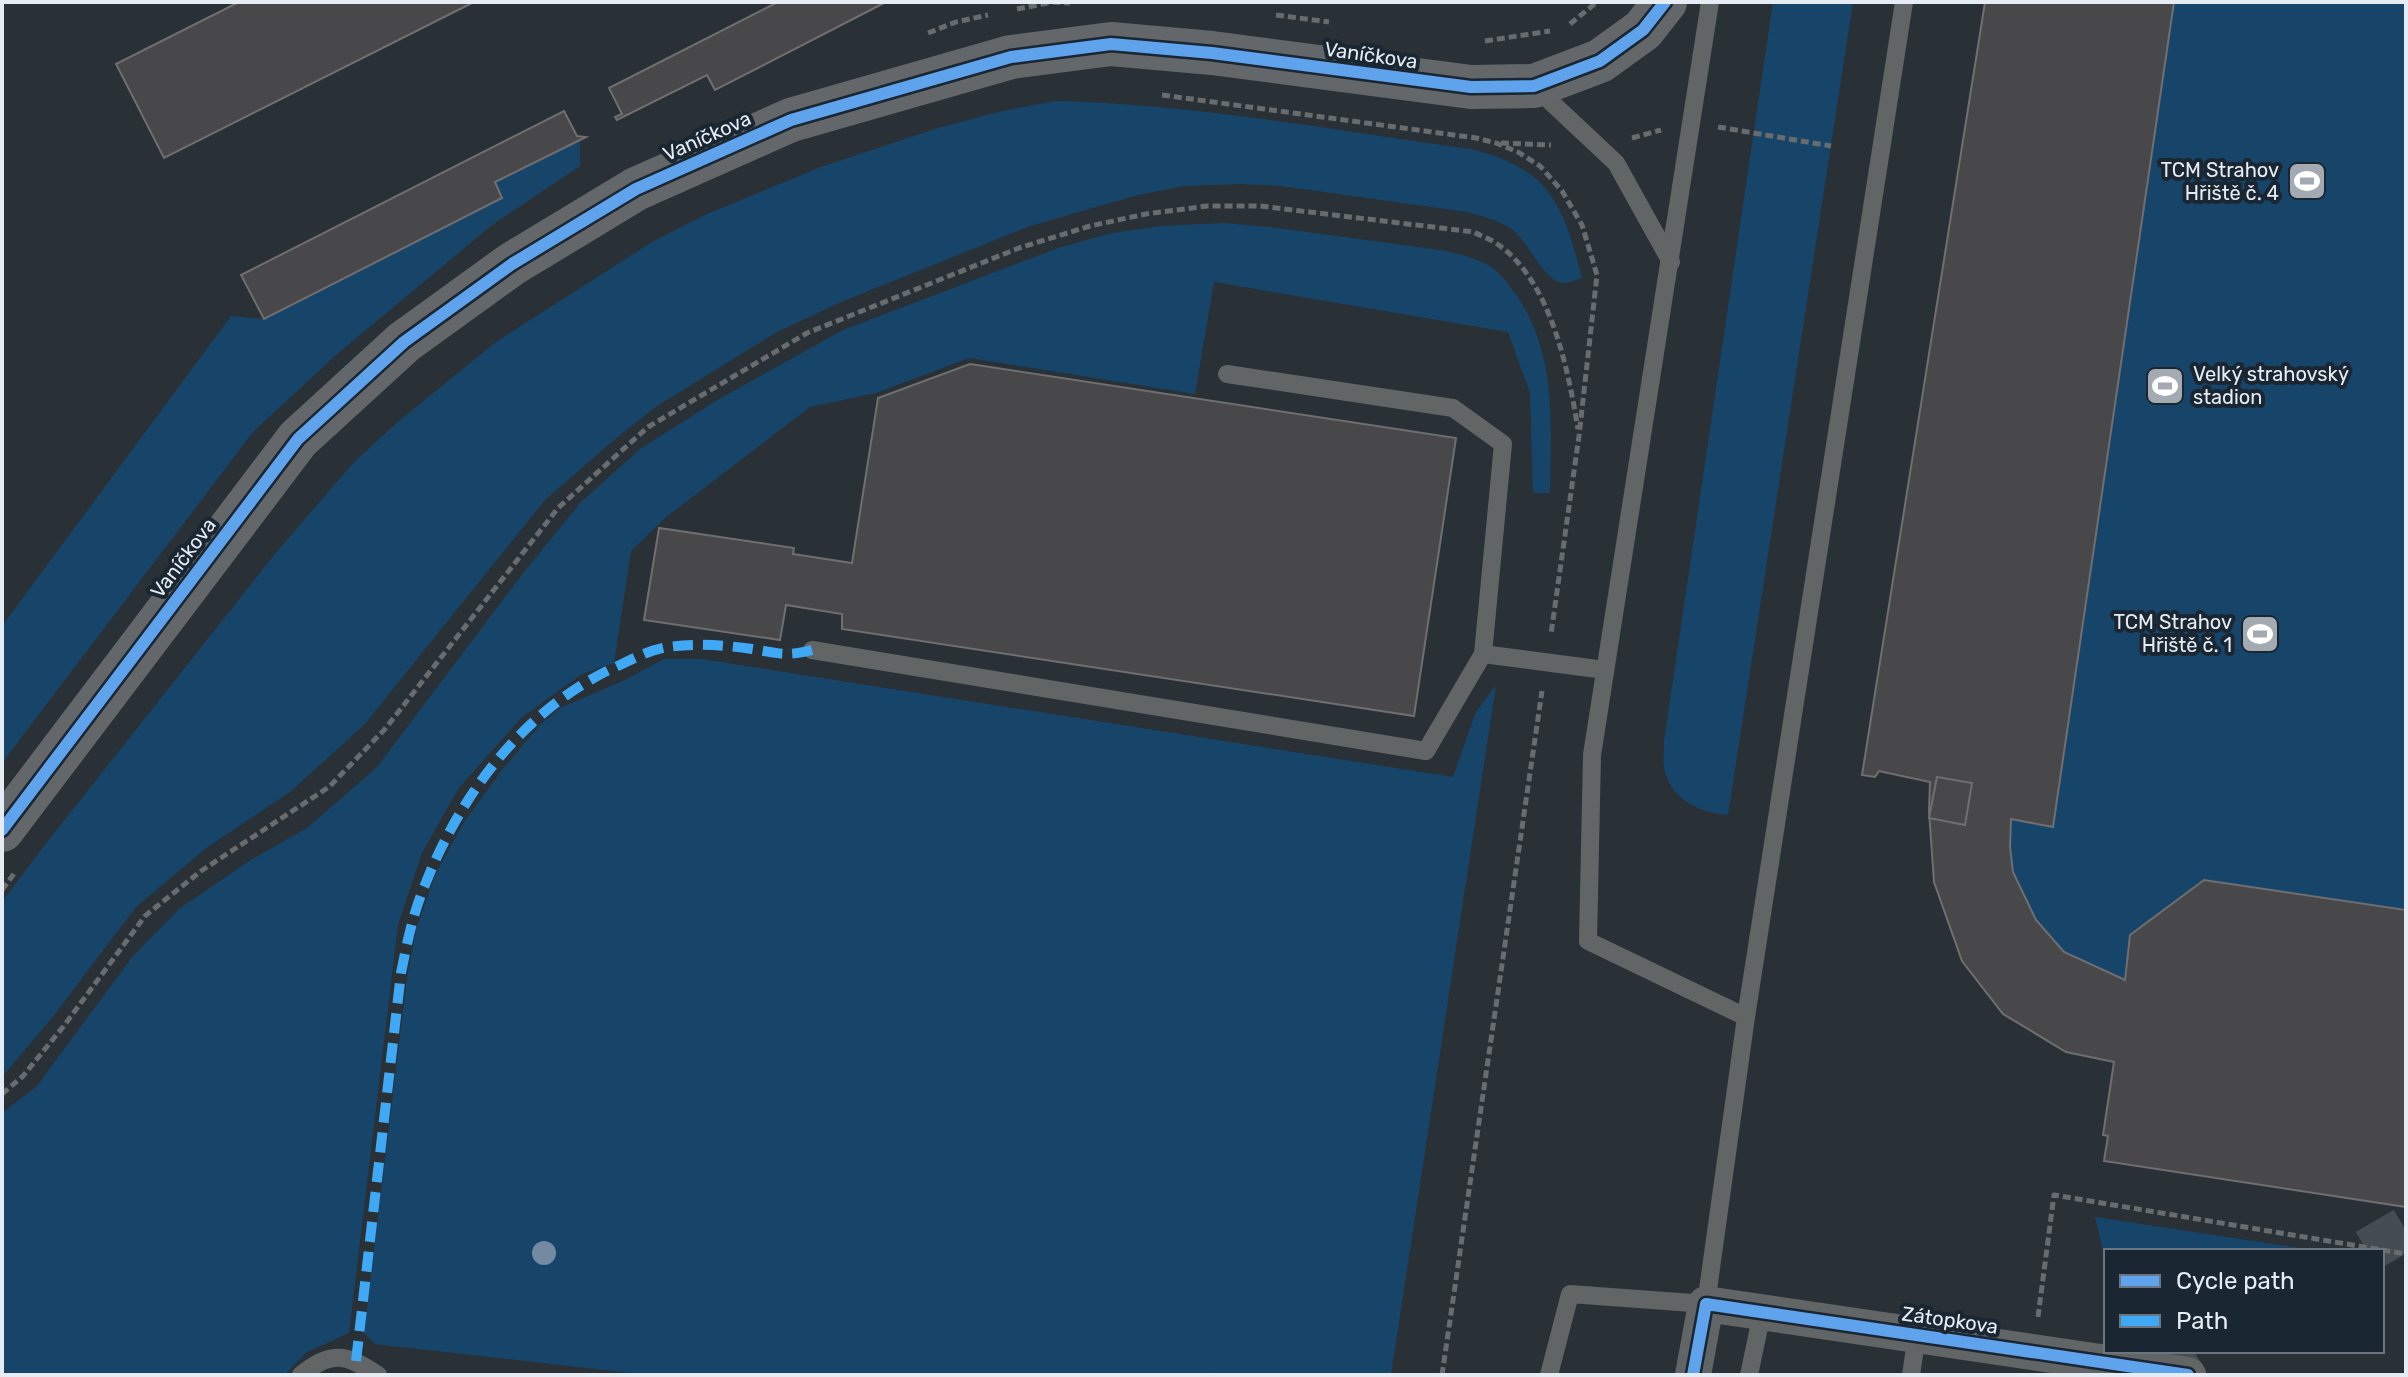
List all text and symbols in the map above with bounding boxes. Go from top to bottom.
street label: Vaníčkova [1323,37,1419,73]
street label: Vaníčkova [659,106,755,166]
place label: TCM Strahov Hřiště č. 4 [2161,158,2279,205]
sports icon: TCM Strahov Hřiště č. 4 [2286,160,2328,202]
place label: Velký strahovský stadion [2193,362,2349,409]
sports icon: Velký strahovský stadion [2144,365,2186,407]
street label: Vaníčkova [145,513,221,603]
place label: TCM Strahov Hřiště č. 1 [2114,610,2232,657]
sports icon: TCM Strahov Hřiště č. 1 [2239,613,2281,655]
legend [2104,1249,2384,1353]
text: Cycle path [2176,1267,2295,1295]
street label: Zátopkova [1900,1301,2000,1339]
text: Path [2176,1307,2228,1335]

